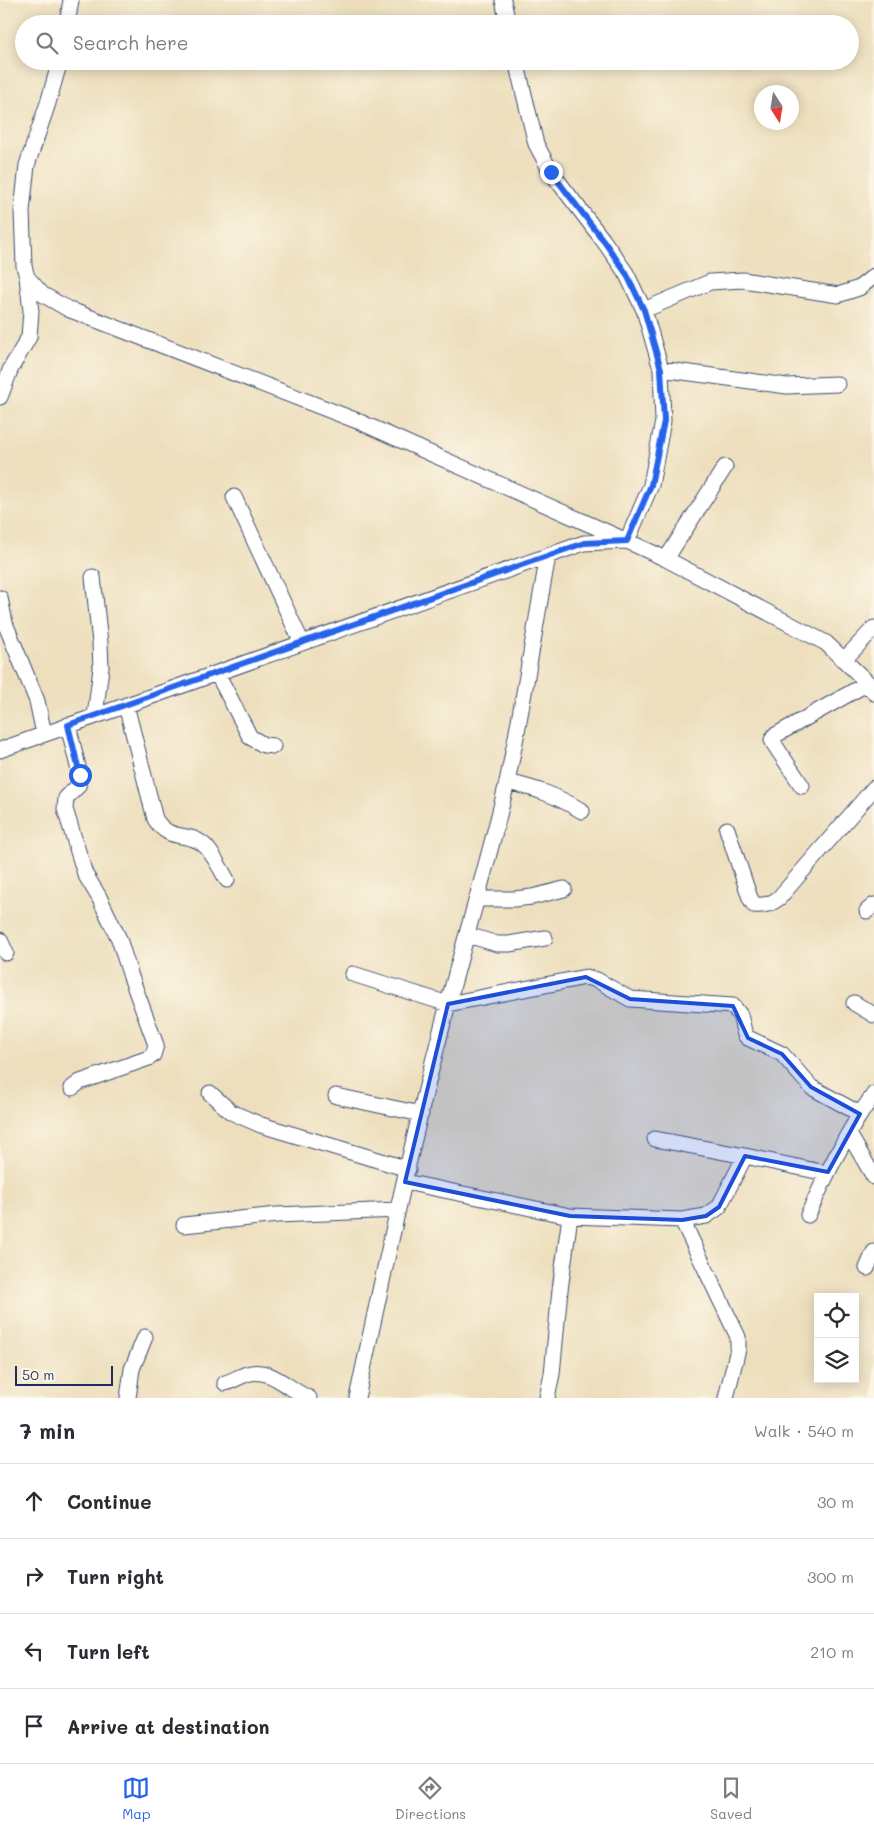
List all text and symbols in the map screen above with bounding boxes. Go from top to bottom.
search box [15,15,859,70]
icon: search [33,29,61,57]
text: Search here [73,30,189,55]
north arrow [754,85,799,130]
route end [540,161,563,184]
route start [69,764,92,787]
map controls [814,1293,859,1383]
button: locate [814,1293,859,1338]
button: layers [814,1338,859,1383]
scale bar [15,1363,112,1386]
text: 50 m [22,1365,54,1384]
text: 7 min [20,1417,75,1444]
text: Walk · 540 m [754,1420,854,1441]
icon: ahead [20,1487,48,1515]
text: Continue [67,1489,152,1514]
text: 30 m [817,1491,854,1512]
icon: right [20,1562,48,1590]
text: Turn right [67,1564,164,1589]
text: 300 m [807,1566,854,1587]
icon: left [20,1637,48,1665]
text: Turn left [67,1639,150,1664]
text: 210 m [810,1641,854,1662]
icon: arrive [20,1712,48,1740]
text: Arrive at destination [67,1714,270,1739]
tab: Map [122,1774,151,1823]
tab: Directions [395,1774,466,1823]
tab: Saved [710,1774,752,1823]

